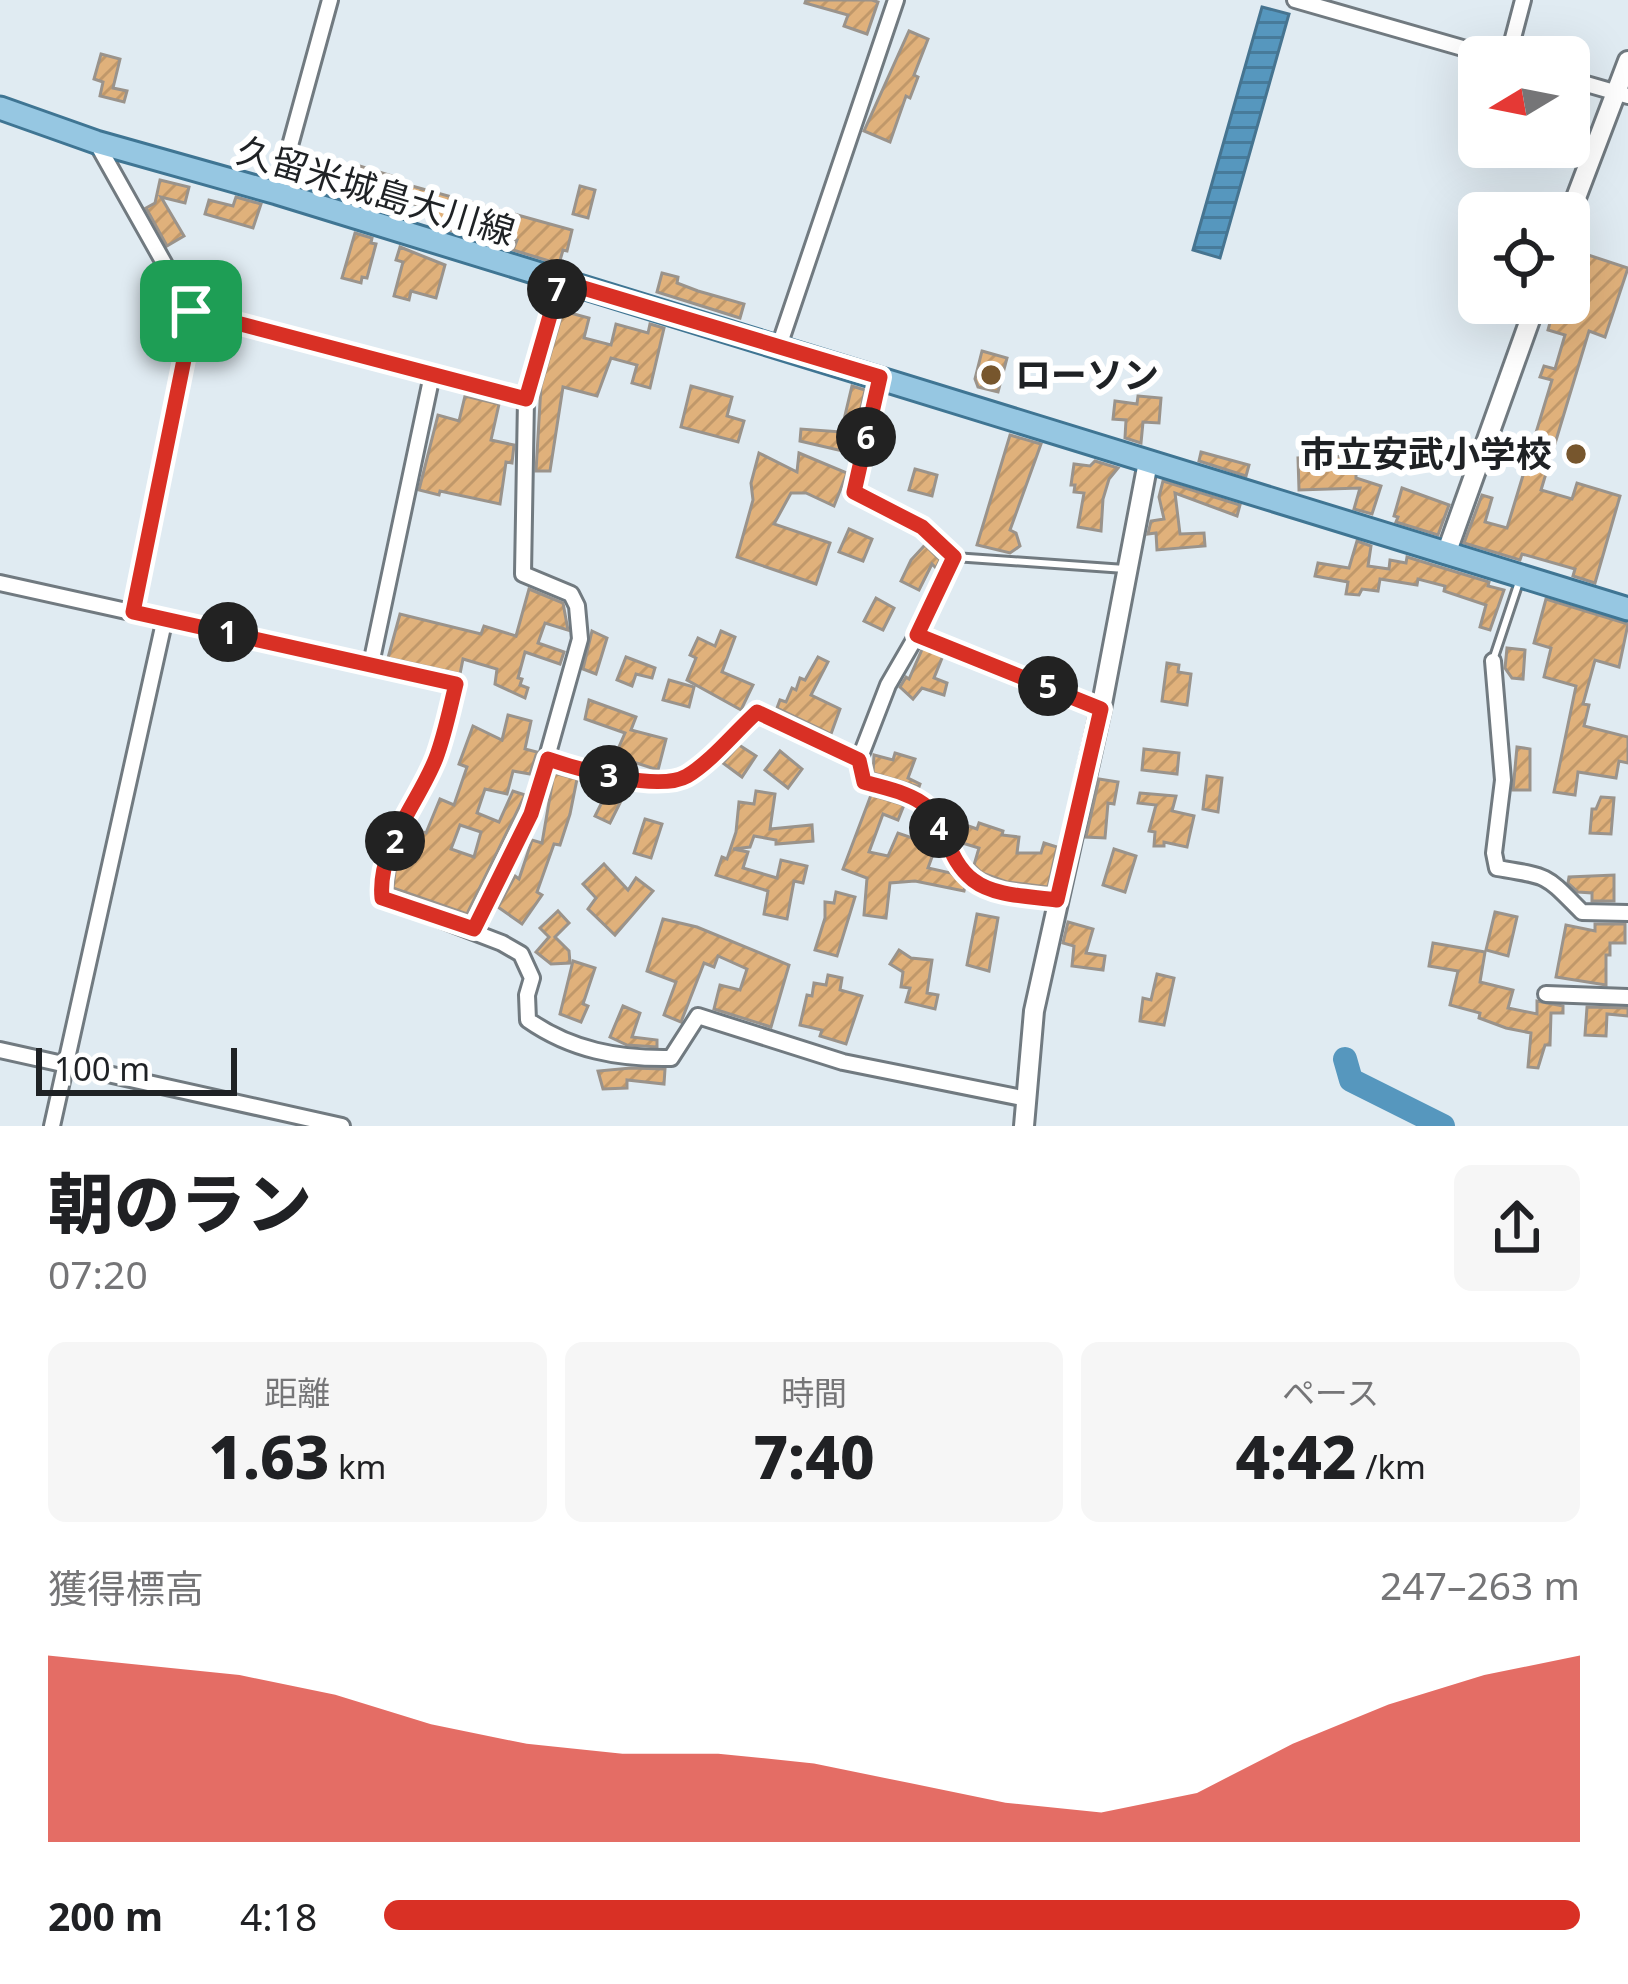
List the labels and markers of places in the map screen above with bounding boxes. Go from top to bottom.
pin: 7 [527,259,587,319]
pin [140,260,242,362]
place label: ローソン [1015,350,1159,399]
marker: ローソン [978,362,1004,388]
pin: 6 [836,407,896,467]
place label: 市立安武小学校 [1300,429,1552,478]
marker: 市立安武小学校 [1563,441,1589,467]
pin: 1 [198,602,258,662]
pin: 5 [1018,656,1078,716]
pin: 3 [579,745,639,805]
pin: 4 [909,798,969,858]
pin: 2 [365,811,425,871]

